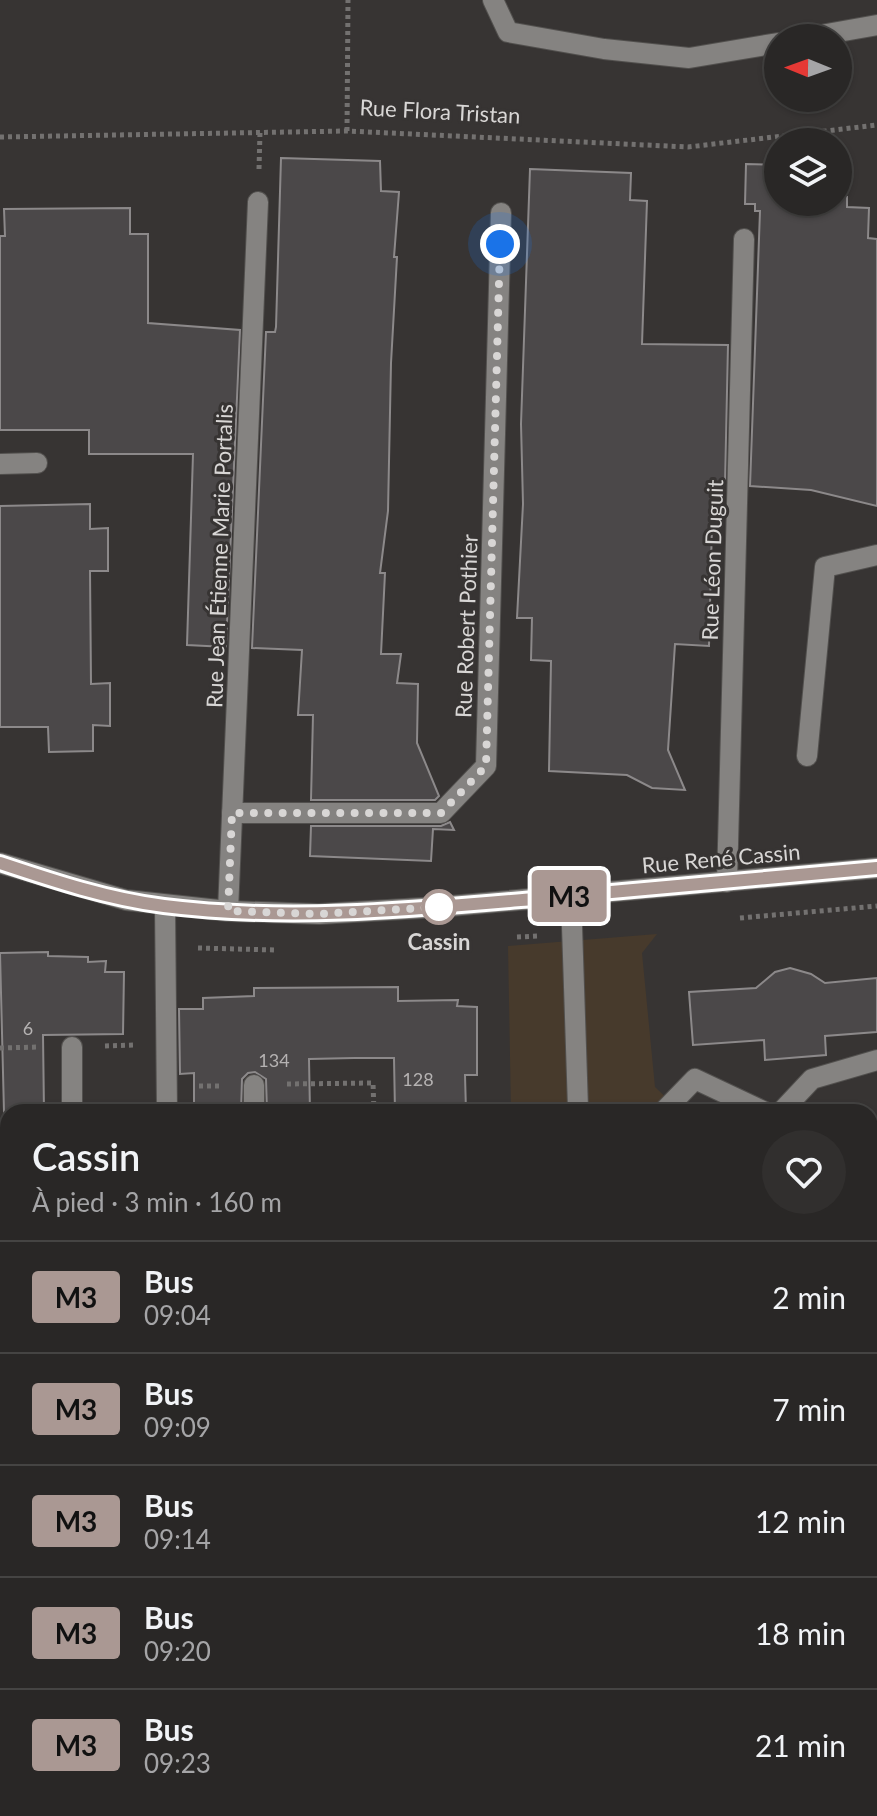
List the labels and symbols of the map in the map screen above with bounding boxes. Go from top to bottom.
north arrow [764,24,852,112]
street label: Rue Flora Tristan [359,93,521,129]
your location [480,224,520,264]
street label: Rue Jean Étienne Marie Portalis [200,403,238,709]
street label: Rue Léon Duguit [696,479,728,641]
street label: Rue Robert Pothier [449,534,483,718]
street label: Rue René Cassin [640,838,802,878]
line badge: M3 [533,870,605,922]
marker: Cassin [422,890,456,924]
place label: Cassin [407,928,471,955]
house number: 6 [23,1017,33,1039]
house number: 134 [258,1049,290,1071]
house number: 128 [402,1068,434,1090]

